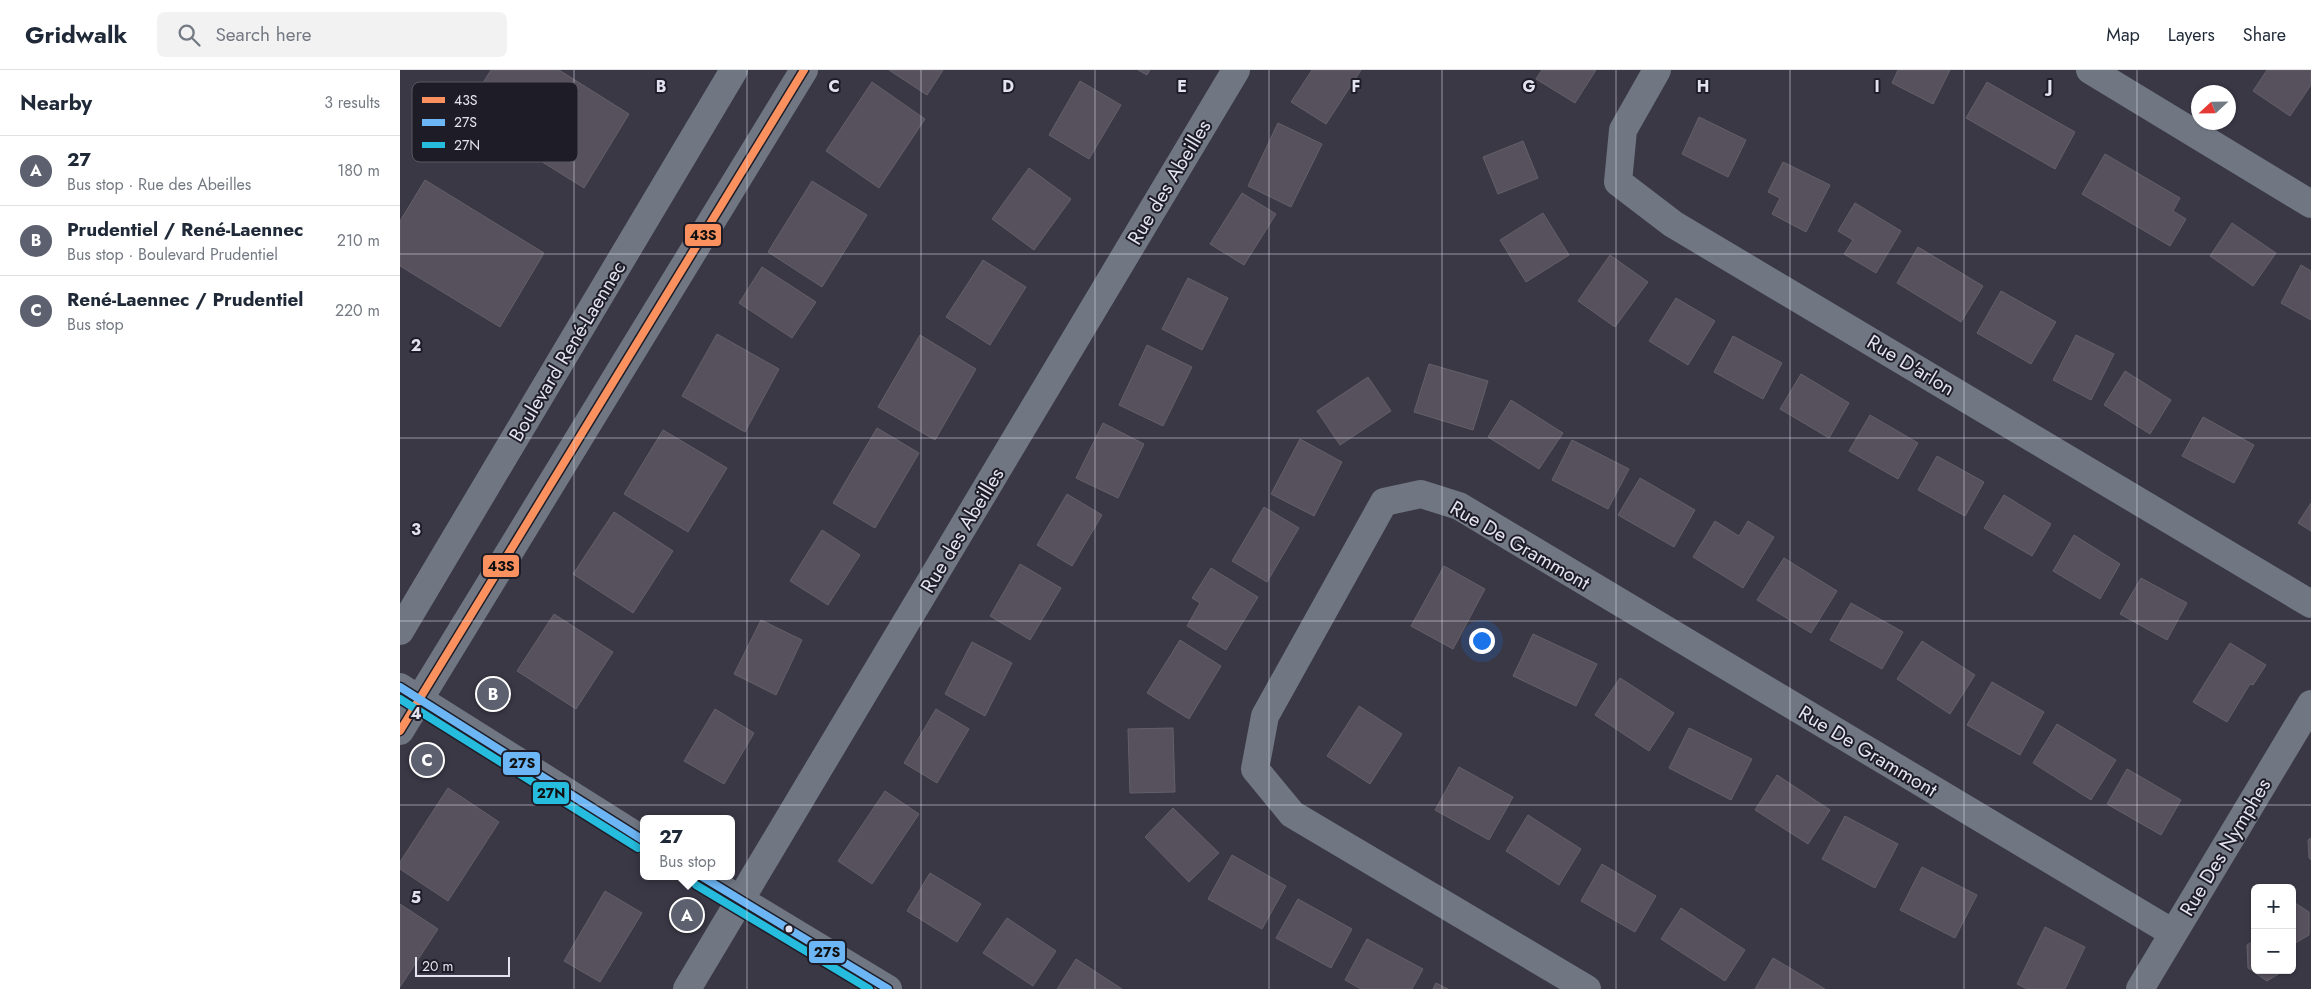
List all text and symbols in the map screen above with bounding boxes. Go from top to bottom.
search box [157,12,507,57]
text: Gridwalk [25,17,127,52]
icon: search [175,21,203,49]
text: Search here [215,21,311,48]
text: Map [2106,22,2140,48]
text: Layers [2168,22,2215,48]
text: Share [2243,22,2286,48]
text: B [656,75,666,98]
text: C [828,75,840,98]
text: D [1002,75,1014,98]
text: E [1177,75,1187,98]
text: F [1352,75,1360,98]
text: G [1522,75,1536,98]
text: H [1697,75,1709,98]
text: I [1874,75,1880,98]
text: J [2044,75,2053,98]
legend [412,82,578,162]
north arrow [2191,85,2236,130]
text: Nearby [20,88,92,118]
text: 43S [454,90,478,110]
text: 3 results [324,91,380,114]
text: 27S [454,112,477,132]
street label: Rue des Abeilles [1121,114,1218,250]
text: 27N [454,135,480,155]
text: 27 [67,146,91,173]
text: A [30,159,42,182]
text: 180 m [337,159,380,182]
text: Bus stop · Rue des Abeilles [67,173,251,196]
text: Prudentiel / René-Laennec [67,216,303,243]
line badge: 43S [684,223,722,247]
text: 43S [689,225,717,245]
text: B [31,229,41,252]
text: 210 m [337,229,380,252]
text: Bus stop · Boulevard Prudentiel [67,243,278,266]
street label: Boulevard René-Laennec [502,255,633,447]
text: René-Laennec / Prudentiel [67,286,303,313]
text: C [30,299,42,322]
text: 220 m [335,299,380,322]
text: Bus stop [67,313,124,336]
street label: Rue D'arlon [1861,328,1960,403]
text: 2 [411,334,421,357]
street label: Rue des Abeilles [914,462,1011,598]
street label: Rue De Grammont [1444,494,1595,597]
text: 3 [411,518,421,541]
line badge: 43S [482,554,520,578]
text: 43S [487,556,515,576]
your location [1469,628,1495,654]
pin: B [477,675,509,713]
street label: Rue De Grammont [1793,698,1943,804]
text: 4 [410,702,422,725]
pin: C [411,741,443,779]
line badge: 27S [502,751,541,776]
text: 27S [509,753,535,773]
street label: Rue Des Nymphes [2173,773,2278,922]
line badge: 27N [532,781,570,805]
text: 27N [537,783,565,803]
popup [640,815,735,880]
text: 27 [659,823,683,850]
text: Bus stop [659,850,716,873]
map controls [2251,884,2296,974]
button: + [2251,884,2296,929]
text: 5 [411,886,421,909]
pin: A [671,896,703,934]
unlabelled marker [784,924,794,934]
button: − [2251,929,2296,974]
line badge: 27S [808,940,846,964]
text: 27S [814,942,840,962]
scale bar [415,954,510,977]
text: 20 m [422,956,454,976]

